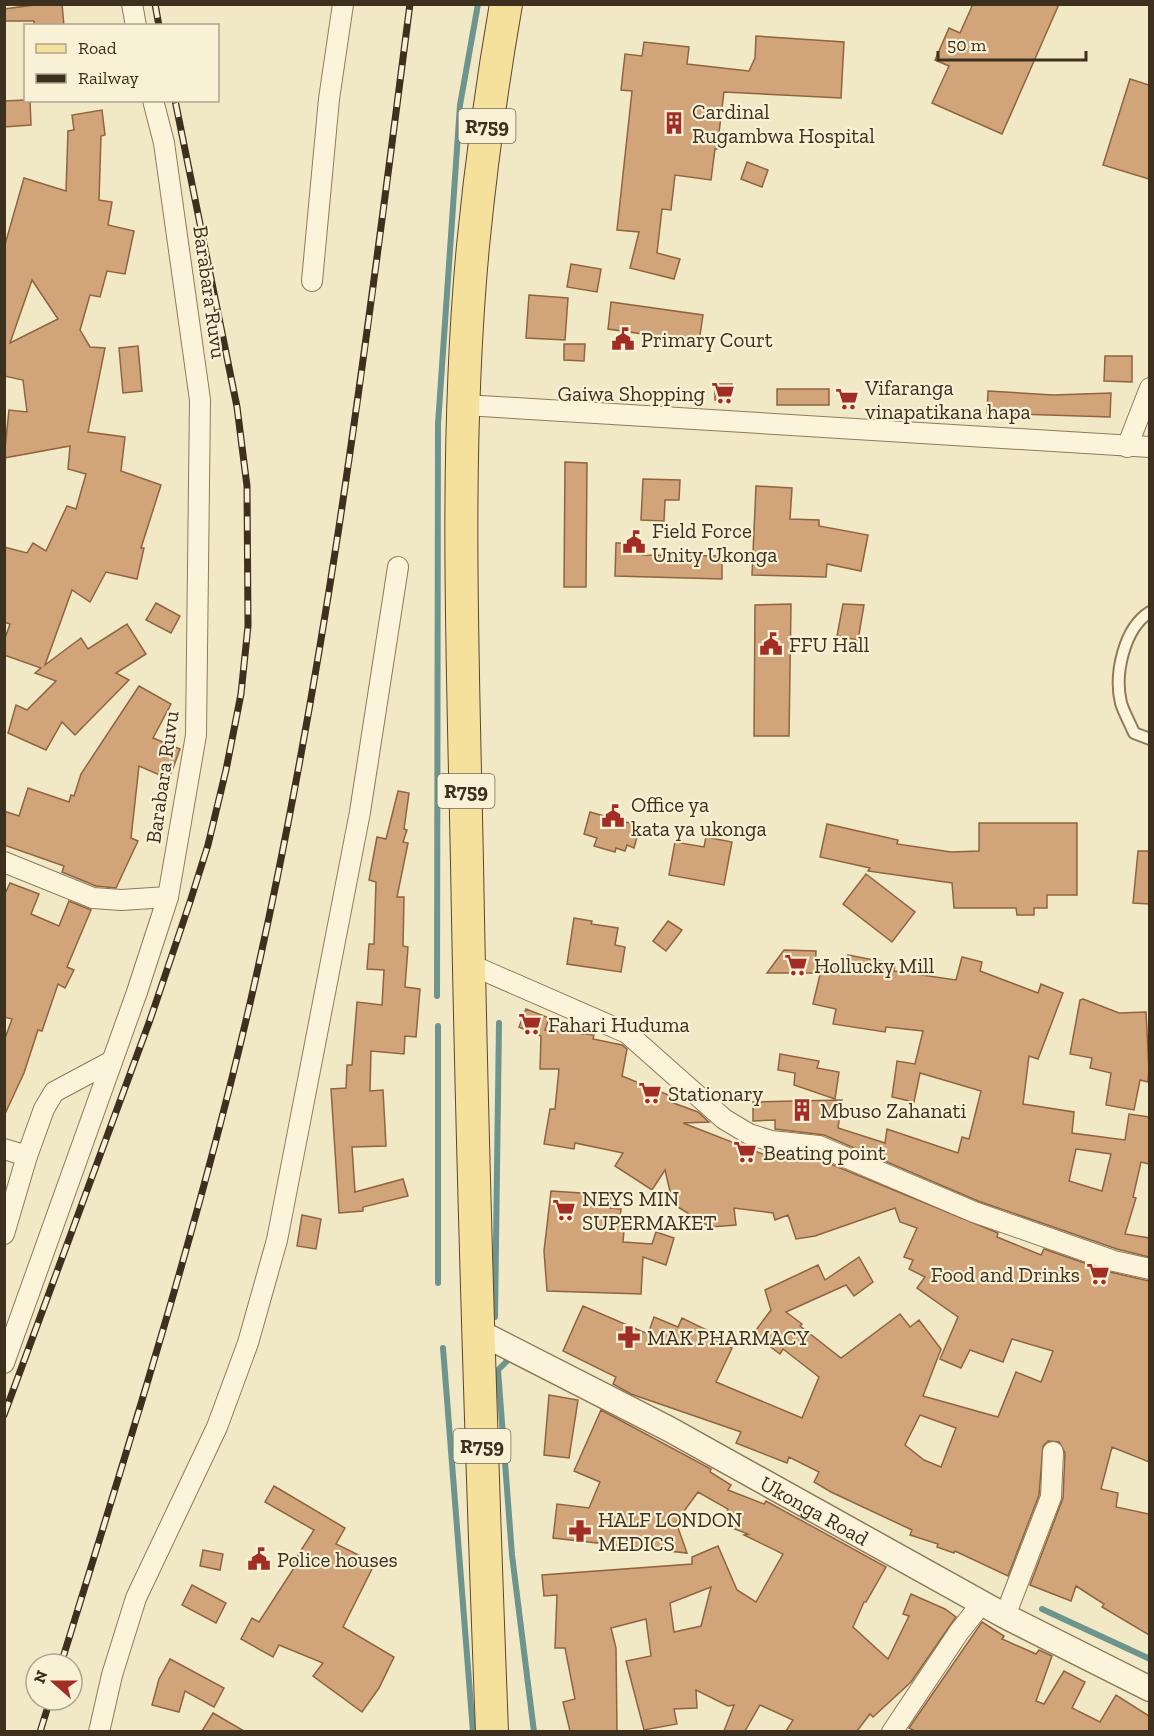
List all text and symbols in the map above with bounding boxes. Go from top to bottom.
legend [24,24,219,102]
scale bar [938,24,1086,62]
text: 50 m [947,34,987,56]
text: Road [78,37,117,59]
text: Railway [78,67,140,89]
place label: Cardinal Rugambwa Hospital [692,99,875,148]
road number: R759 [458,109,516,143]
building icon: Cardinal Rugambwa Hospital [661,110,687,136]
street label: Barabara Ruvu [188,224,232,360]
public building icon: Primary Court [610,326,636,352]
place label: Primary Court [641,327,773,352]
place label: Vifaranga vinapatikana hapa [864,375,1031,424]
supermarket icon: Gaiwa Shopping [710,380,736,406]
place label: Gaiwa Shopping [557,381,705,406]
supermarket icon: Vifaranga vinapatikana hapa [834,386,860,412]
place label: Field Force Unity Ukonga [652,518,777,567]
public building icon: Field Force Unity Ukonga [621,529,647,555]
public building icon: FFU Hall [758,631,784,657]
place label: FFU Hall [789,632,870,657]
street label: Barabara Ruvu [140,709,184,845]
road number: R759 [438,774,494,808]
place label: Office ya kata ya ukonga [631,792,767,841]
public building icon: Office ya kata ya ukonga [600,803,626,829]
supermarket icon: Hollucky Mill [783,952,809,978]
place label: Hollucky Mill [814,953,935,978]
supermarket icon: Fahari Huduma [517,1011,543,1037]
place label: Fahari Huduma [548,1012,690,1037]
supermarket icon: Stationary [637,1080,663,1106]
place label: Stationary [668,1081,764,1106]
building icon: Mbuso Zahanati [789,1097,815,1123]
place label: Mbuso Zahanati [820,1098,966,1123]
supermarket icon: Beating point [732,1139,758,1165]
place label: Beating point [763,1140,886,1165]
place label: NEYS MIN SUPERMAKET [582,1186,716,1235]
supermarket icon: NEYS MIN SUPERMAKET [551,1197,577,1223]
supermarket icon: Food and Drinks [1085,1261,1111,1287]
place label: Food and Drinks [931,1262,1080,1287]
pharmacy icon: MAK PHARMACY [616,1324,642,1350]
place label: MAK PHARMACY [647,1325,810,1350]
road number: R759 [454,1429,510,1463]
street label: Ukonga Road [756,1470,874,1550]
place label: HALF LONDON MEDICS [598,1507,742,1556]
pharmacy icon: HALF LONDON MEDICS [567,1518,593,1544]
public building icon: Police houses [246,1546,272,1572]
place label: Police houses [277,1547,398,1572]
north arrow [24,1652,84,1712]
text: N [29,1668,52,1686]

